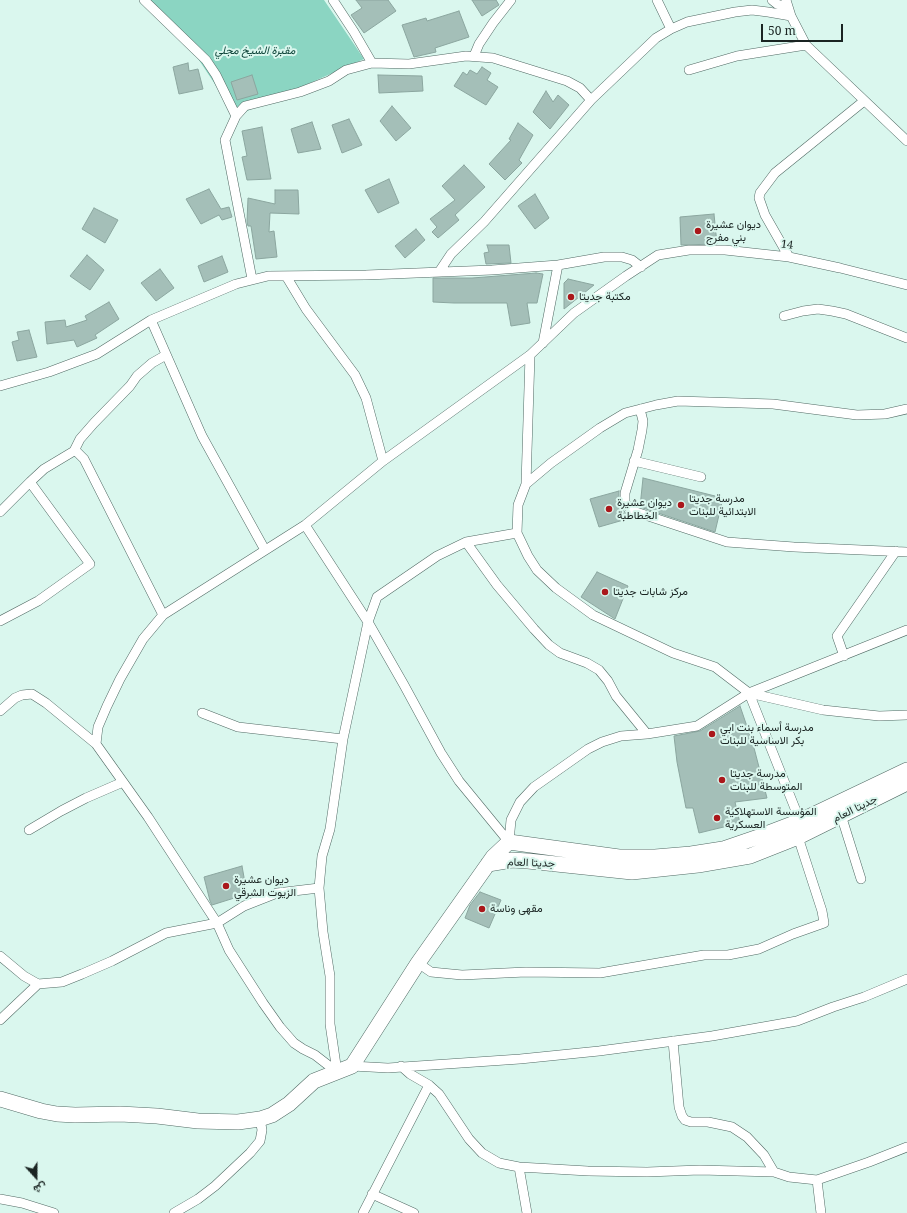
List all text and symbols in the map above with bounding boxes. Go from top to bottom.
scale bar [763,16,845,42]
text: 50 m [768,22,796,39]
park label: مقبرة الشيخ مجلي [215,44,295,58]
place label: ديوان عشيرة بني مفرج [706,218,761,244]
marker: ديوان عشيرة بني مفرج [693,226,703,236]
street label: 14 [780,238,794,252]
place label: مكتبة جديتا [579,290,631,304]
marker: مكتبة جديتا [566,292,576,302]
place label: مدرسة جديتا الابتدائية للبنات [689,492,756,518]
place label: ديوان عشيرة الخطاطبة [617,496,672,522]
marker: مدرسة جديتا الابتدائية للبنات [676,500,686,510]
marker: ديوان عشيرة الخطاطبة [604,504,614,514]
place label: مركز شابات جديتا [613,585,688,599]
marker: مركز شابات جديتا [600,587,610,597]
place label: مدرسة أسماء بنت ابي بكر الاساسية للبنات [720,721,814,747]
marker: مدرسة أسماء بنت ابي بكر الاساسية للبنات [707,729,717,739]
place label: مدرسة جديتا المتوسطة للبنات [730,767,802,793]
marker: مدرسة جديتا المتوسطة للبنات [717,775,727,785]
street label: جديتا العام [831,793,879,825]
place label: المؤسسة الاستهلاكية العسكرية [725,805,817,831]
marker: المؤسسة الاستهلاكية العسكرية [712,813,722,823]
street label: جديتا العام [507,856,555,870]
place label: ديوان عشيرة الزيوت الشرقي [234,873,296,899]
marker: ديوان عشيرة الزيوت الشرقي [221,881,231,891]
place label: مقهى وناسة [490,902,543,916]
marker: مقهى وناسة [477,904,487,914]
north arrow [16,1157,56,1197]
text: ش [32,1179,49,1198]

